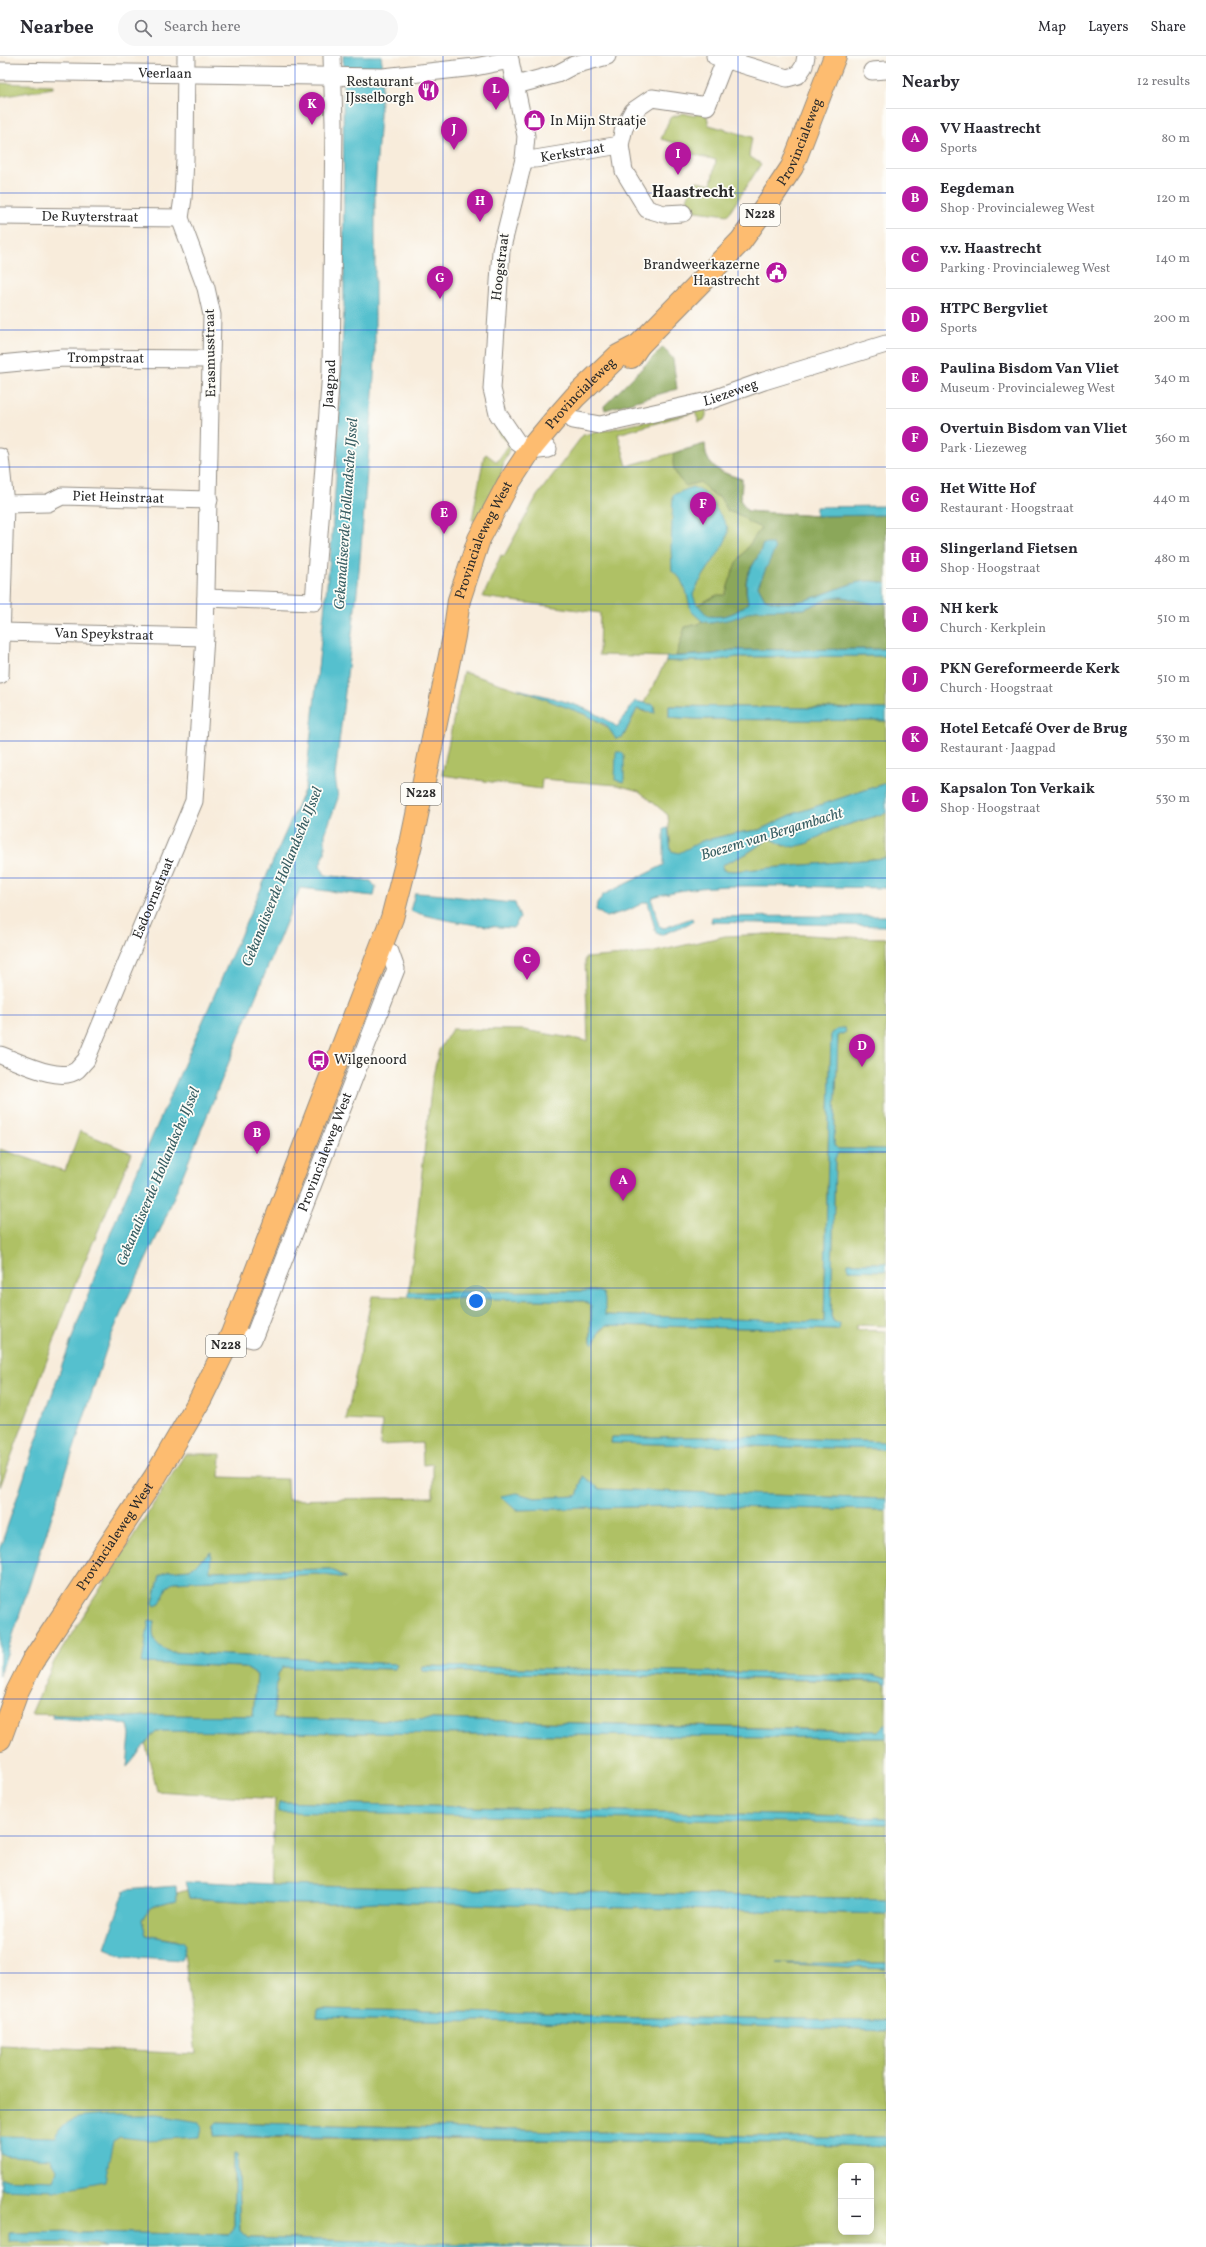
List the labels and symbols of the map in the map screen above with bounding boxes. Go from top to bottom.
street label: Veerlaan [138,64,192,84]
place label: Restaurant IJsselborgh [345,73,414,108]
restaurant icon: Restaurant IJsselborgh [416,77,442,103]
pin: L [483,77,509,110]
pin: K [299,92,325,125]
street label: Provincialeweg [772,95,827,190]
shop icon: In Mijn Straatje [521,108,547,134]
place label: In Mijn Straatje [550,112,646,131]
pin: J [441,117,467,150]
street label: Kerkstraat [539,138,606,167]
pin: I [665,142,691,175]
district label: Haastrecht [652,182,734,204]
pin: H [467,189,493,222]
road number: N228 [740,204,780,226]
street label: De Ruyterstraat [41,207,139,227]
street label: Hoogstraat [487,232,515,302]
place label: Brandweerkazerne Haastrecht [643,256,760,291]
public building icon: Brandweerkazerne Haastrecht [763,260,789,286]
pin: G [427,266,453,299]
street label: Erasmusstraat [201,308,221,398]
street label: Trompstraat [67,349,144,368]
street label: Provincialeweg [541,353,620,434]
street label: Jaagpad [319,359,341,409]
street label: Liezeweg [702,374,760,411]
water label: Gekanaliseerde Hollandsche IJssel [330,417,364,611]
street label: Provincialeweg West [450,478,517,602]
street label: Piet Heinstraat [72,487,165,508]
pin: F [690,492,716,525]
pin: E [431,501,457,534]
street label: Van Speykstraat [54,624,154,645]
road number: N228 [401,783,441,805]
water label: Gekanaliseerde Hollandsche IJssel [237,784,329,970]
water label: Boezem van Bergambacht [698,803,847,867]
street label: Esdoornstraat [128,854,179,942]
pin: C [514,947,540,980]
pin: D [849,1034,875,1067]
bus stop icon: Wilgenoord [306,1047,332,1073]
place label: Wilgenoord [334,1051,407,1070]
water label: Gekanaliseerde Hollandsche IJssel [112,1084,206,1270]
street label: Provincialeweg West [294,1089,357,1215]
pin: B [244,1121,270,1154]
pin: A [610,1168,636,1201]
your location [466,1291,486,1311]
road number: N228 [206,1335,246,1357]
street label: Provincialeweg West [72,1479,158,1595]

